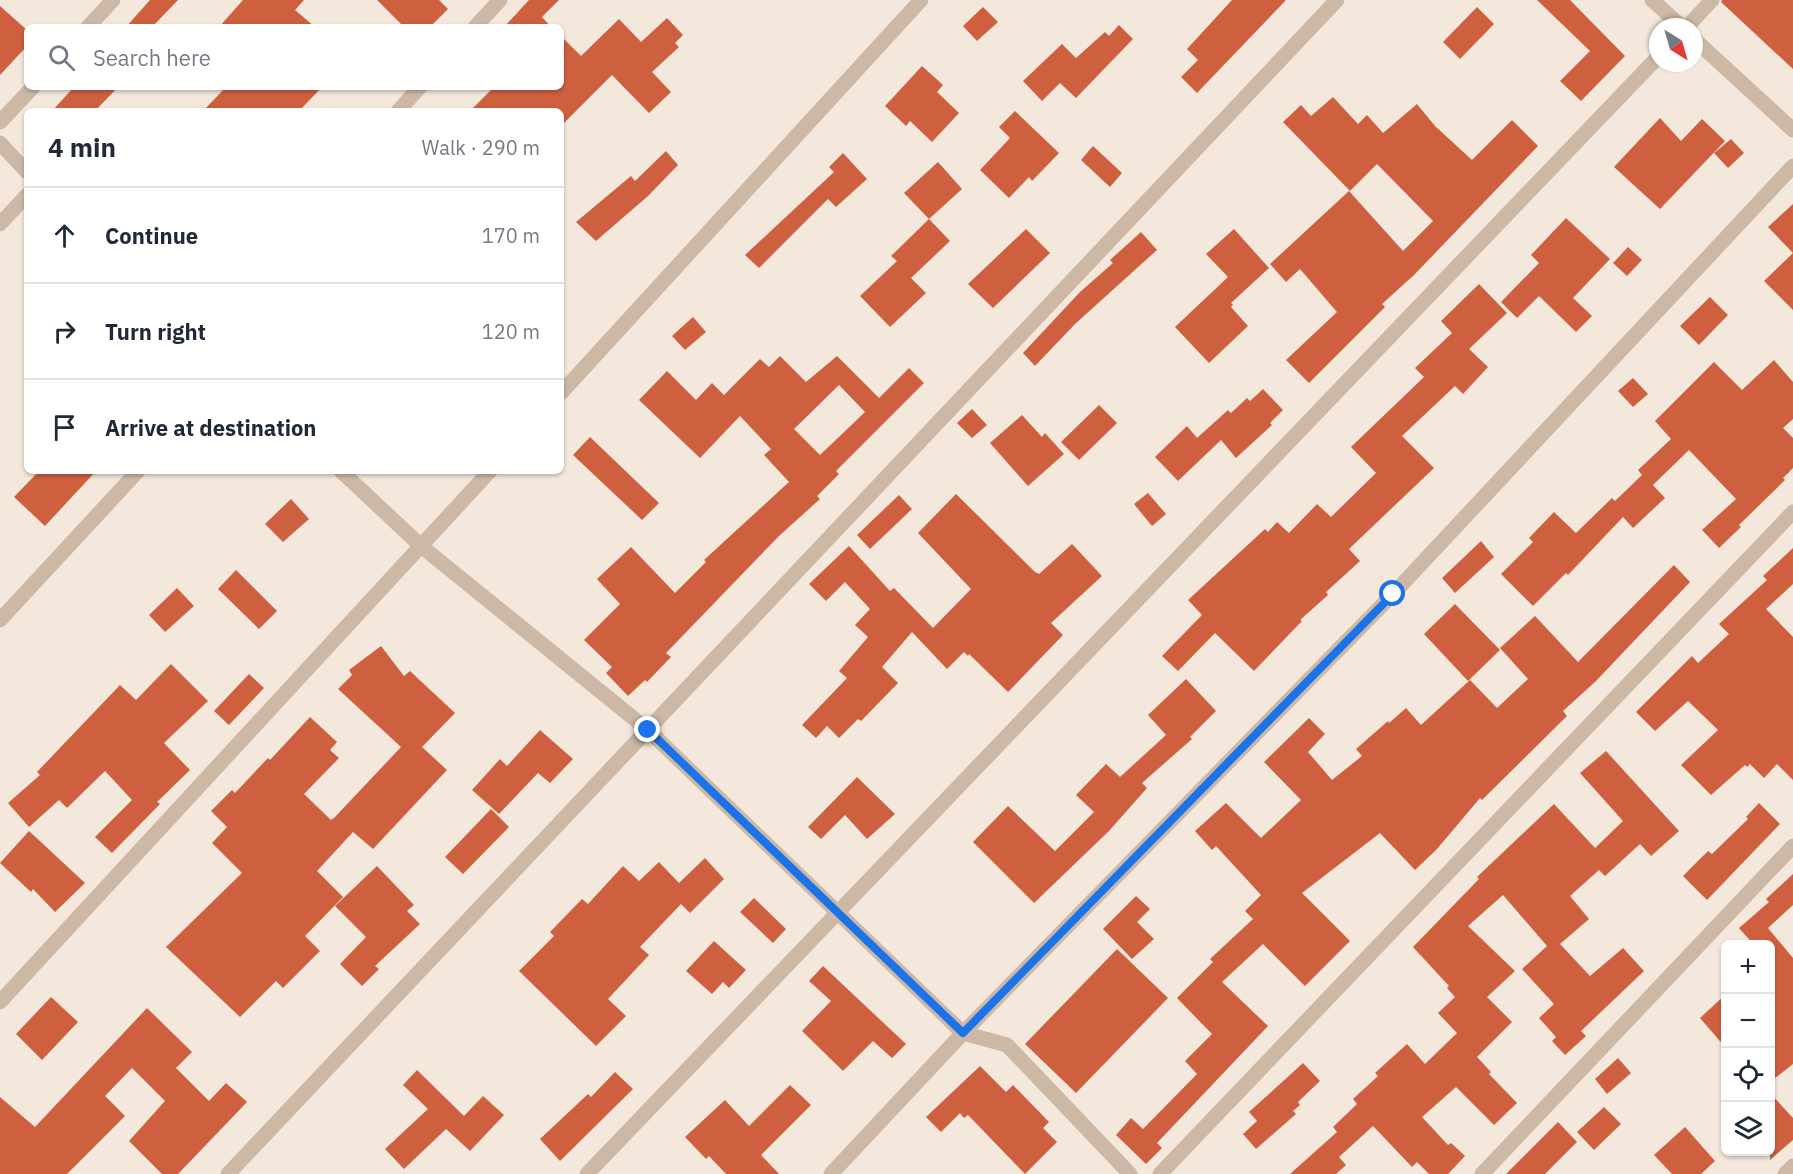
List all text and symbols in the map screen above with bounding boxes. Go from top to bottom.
north arrow [1649,18,1703,72]
search box [24,24,564,90]
icon: search [45,41,78,74]
text: Search here [93,43,211,72]
text: 4 min [48,130,116,164]
text: Walk · 290 m [422,134,540,161]
icon: ahead [48,219,81,252]
text: Continue [105,221,198,250]
text: 170 m [482,222,540,249]
icon: right [48,315,81,348]
text: Turn right [105,317,206,346]
text: 120 m [482,318,540,345]
icon: arrive [48,411,81,444]
text: Arrive at destination [105,413,316,442]
route start [1379,580,1405,606]
route end [634,716,660,742]
map controls [1721,940,1775,1156]
button: + [1721,940,1775,994]
button: − [1721,994,1775,1048]
button: locate [1721,1048,1775,1102]
button: layers [1721,1102,1775,1156]

